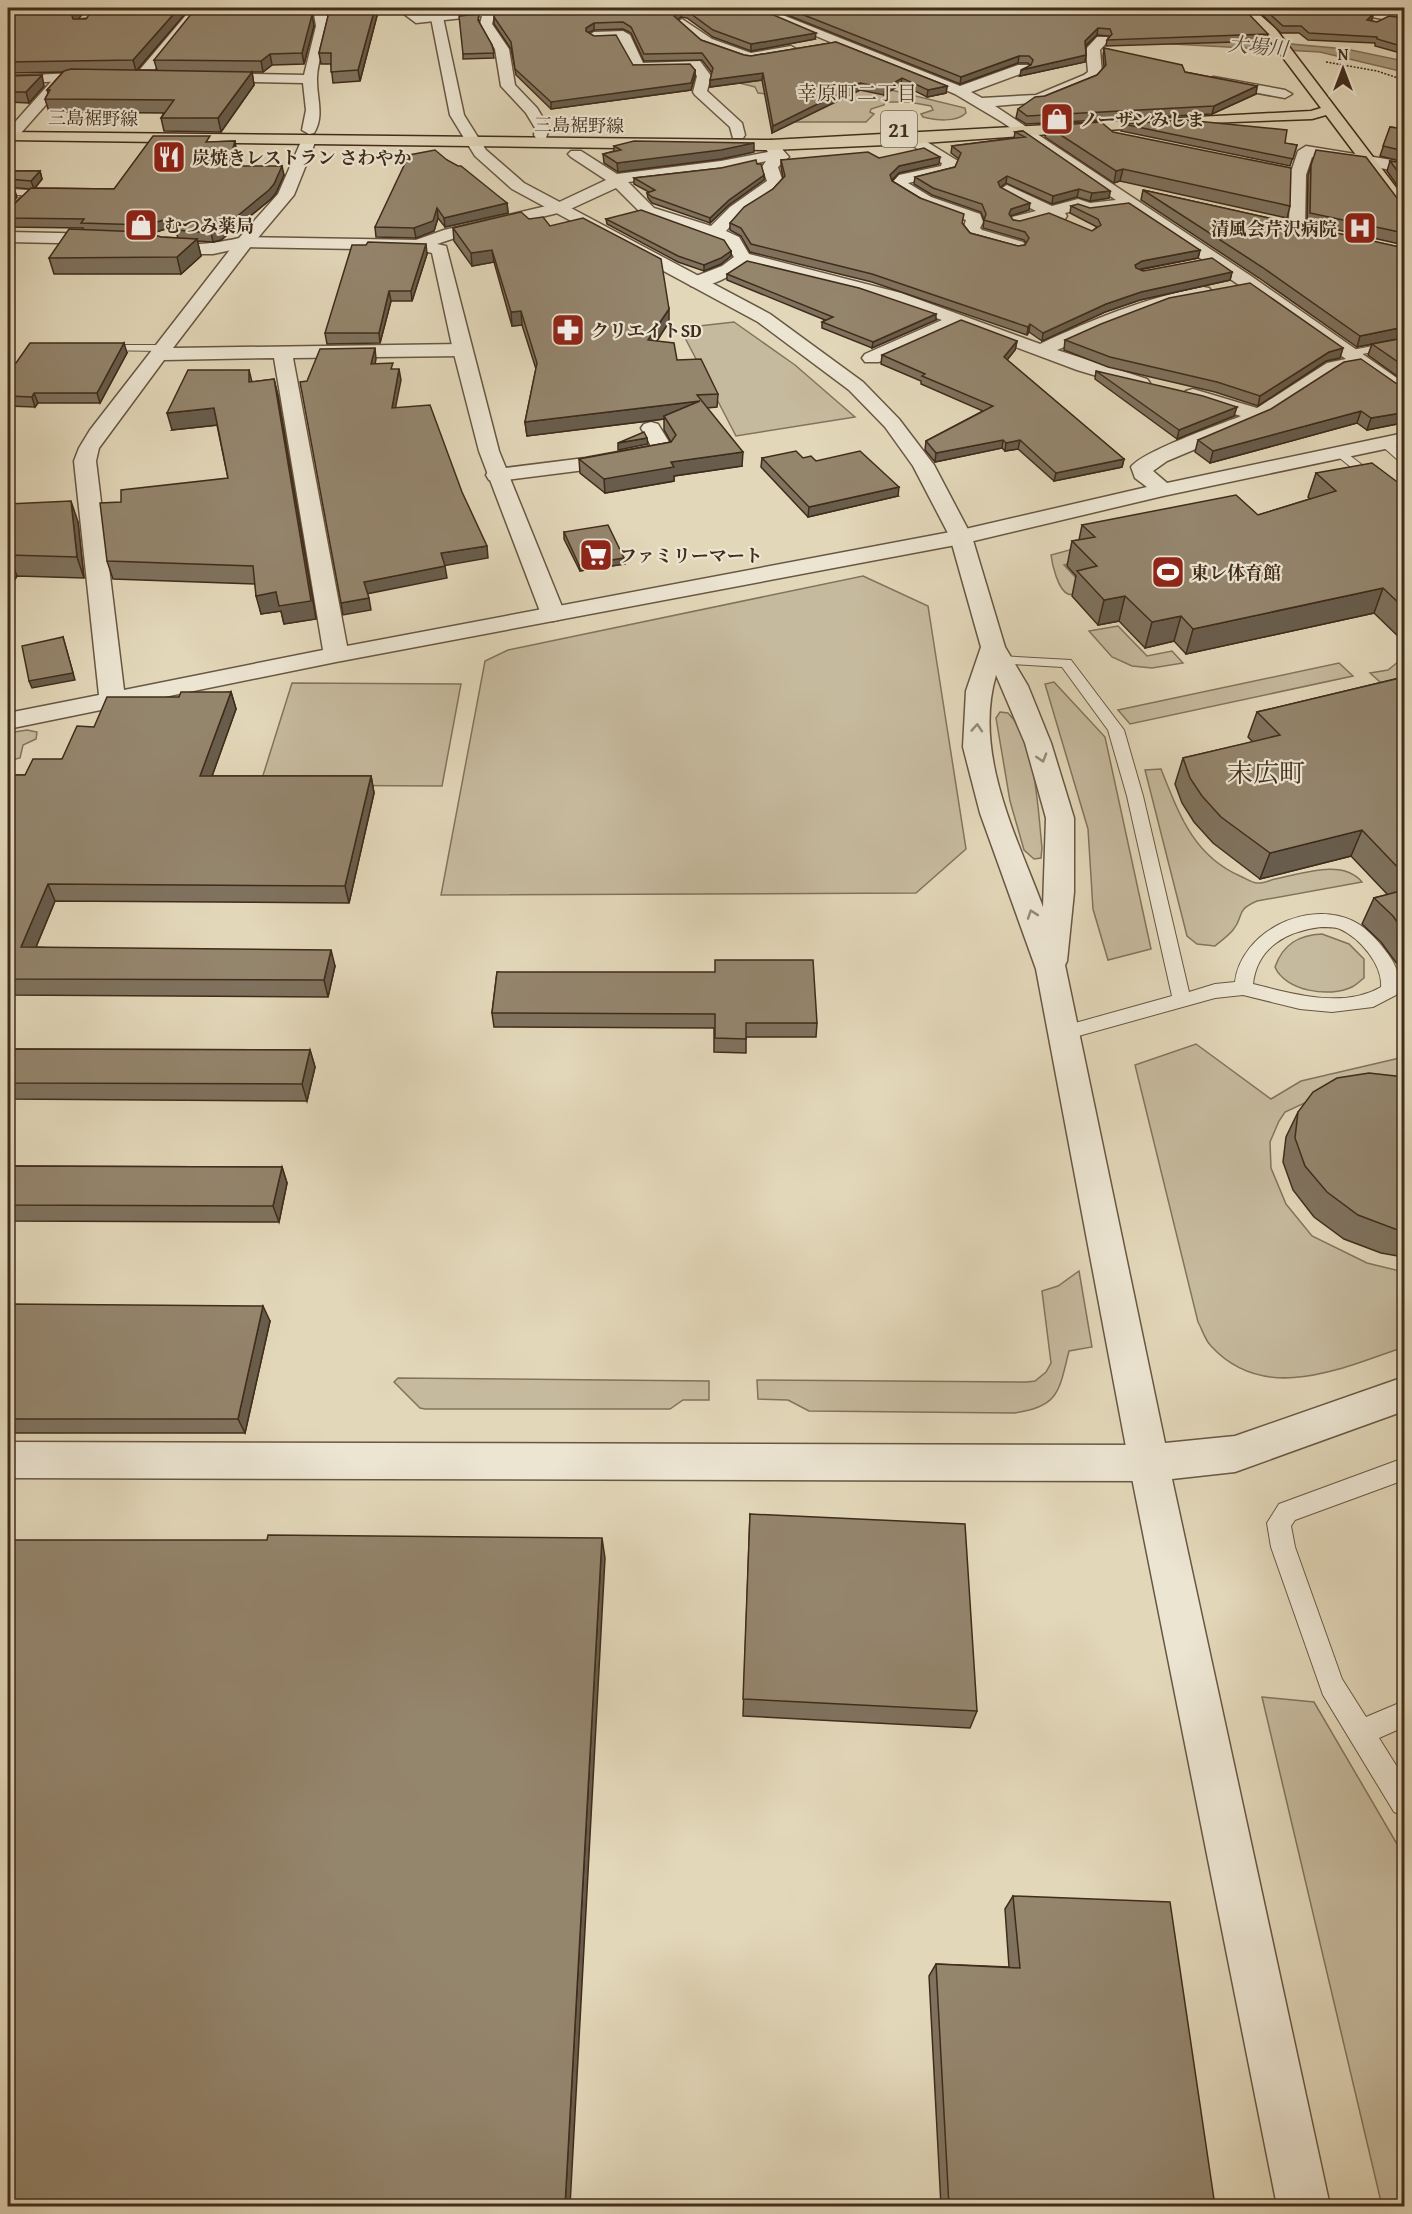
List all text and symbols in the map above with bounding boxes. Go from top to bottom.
water label: 大場川 [1227,29,1291,63]
north arrow [1313,39,1373,99]
text: N [1338,42,1349,66]
district label: 幸原町二丁目 [797,78,917,107]
shop icon: ノーザンみしま [1039,101,1075,137]
street label: 三島裾野線 [48,104,138,132]
place label: ノーザンみしま [1080,106,1205,133]
street label: 三島裾野線 [534,111,624,139]
road number: 21 [881,111,917,147]
restaurant icon: 炭焼きレストラン さわやか [151,139,187,175]
place label: 炭焼きレストラン さわやか [192,144,411,171]
shop icon: むつみ薬局 [123,207,159,243]
hospital icon: 清風会芹沢病院 [1342,210,1378,246]
place label: むつみ薬局 [164,212,254,239]
place label: 清風会芹沢病院 [1211,215,1337,242]
pharmacy icon: クリエイトSD [550,312,586,348]
place label: クリエイトSD [591,317,702,344]
supermarket icon: ファミリーマート [578,537,614,573]
place label: ファミリーマート [619,542,763,569]
sports icon: 東レ体育館 [1150,554,1186,590]
place label: 東レ体育館 [1191,559,1281,586]
one-way arrow [970,724,983,733]
one-way arrow [1035,752,1047,763]
district label: 末広町 [1227,753,1305,792]
one-way arrow [1026,909,1039,920]

